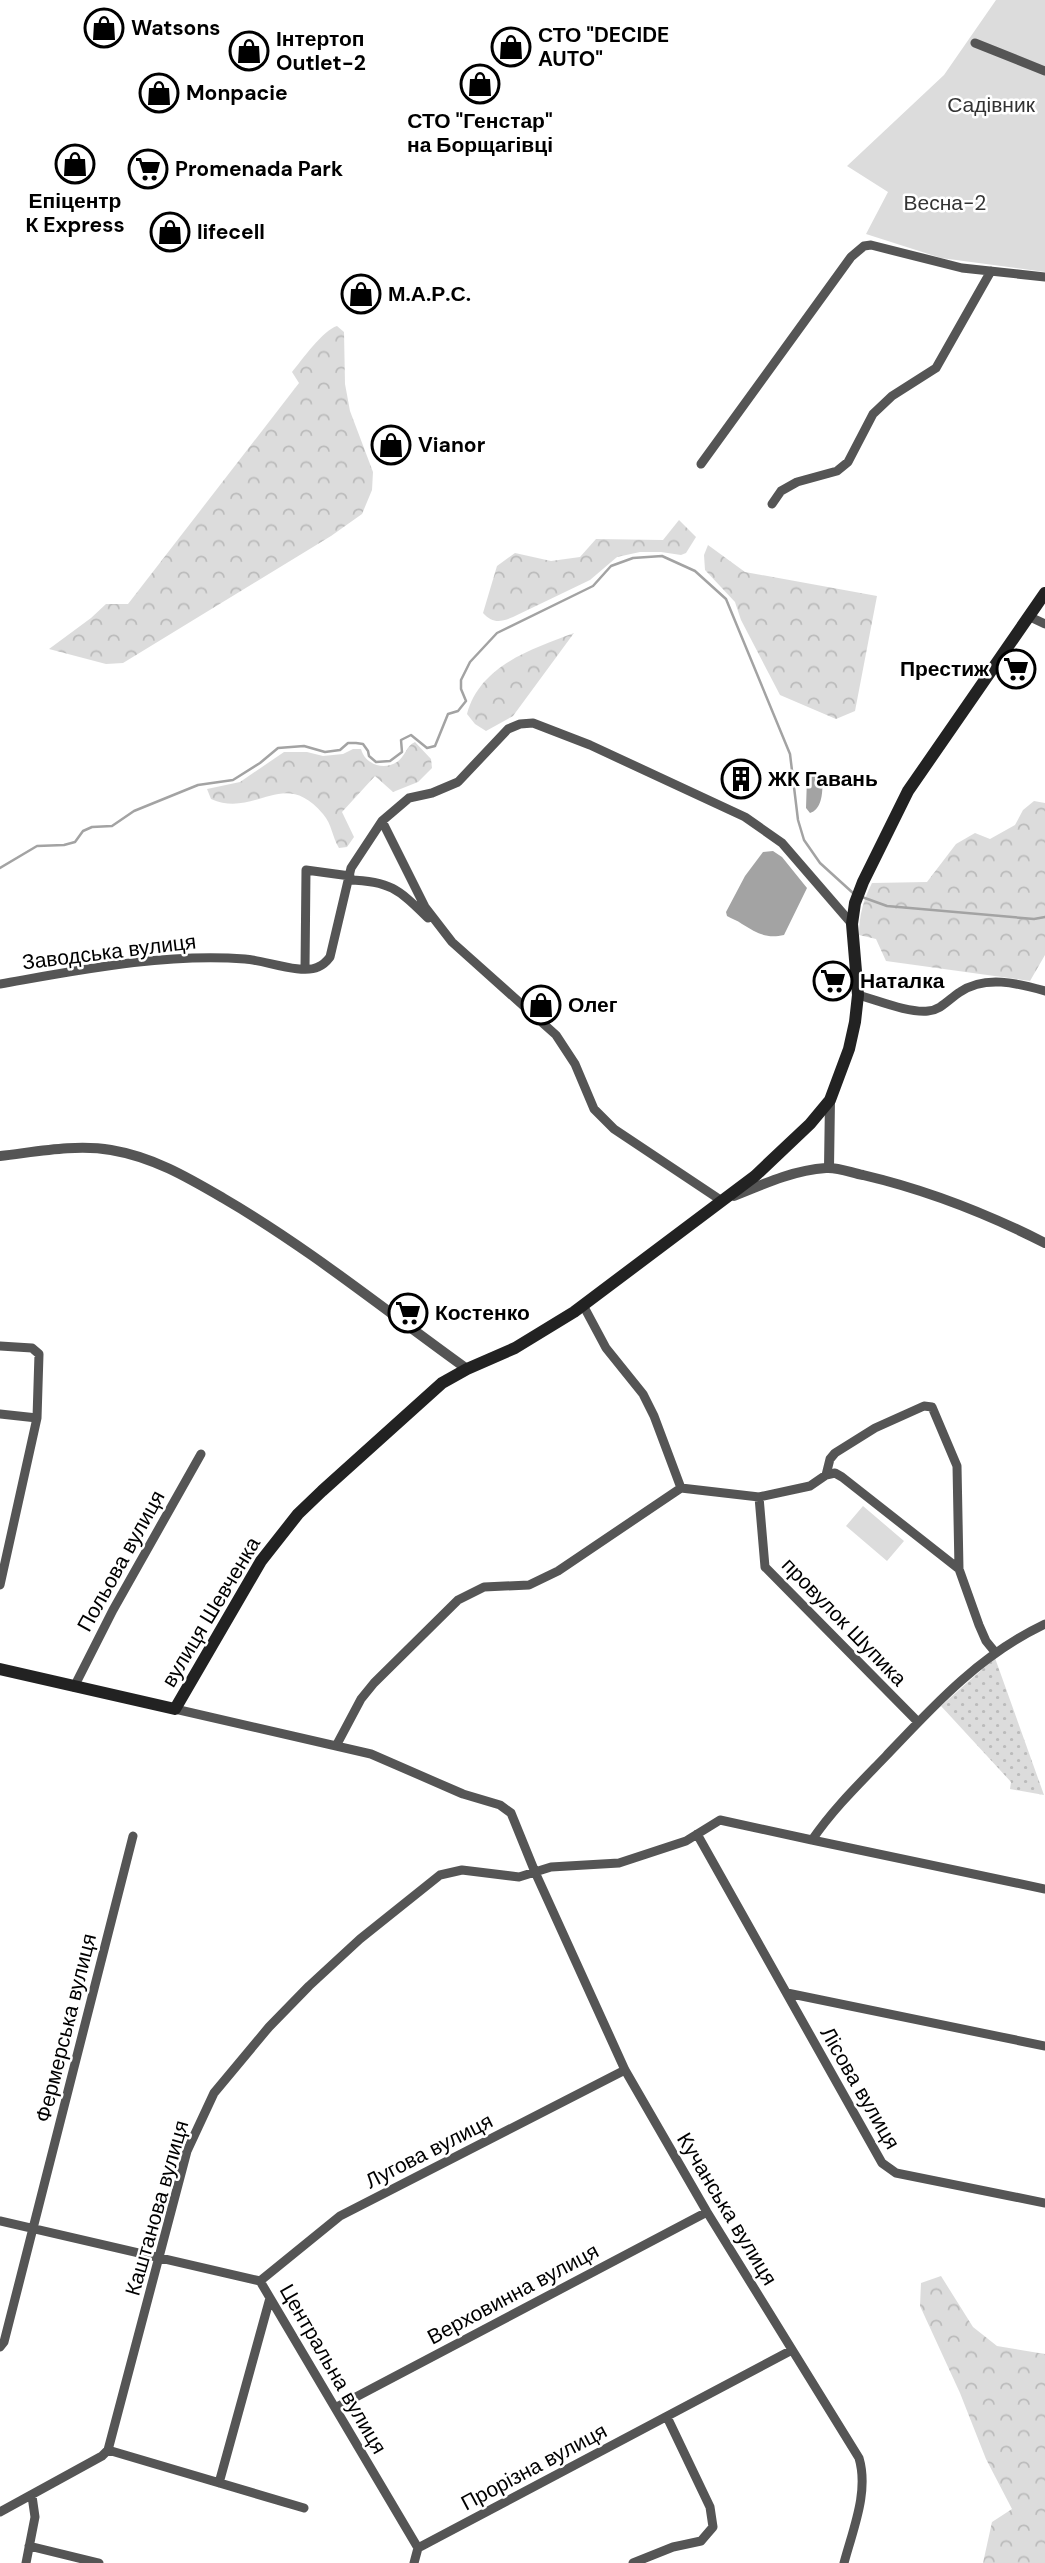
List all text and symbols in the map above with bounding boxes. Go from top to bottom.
shop icon: Watsons [83,7,125,49]
place label: Watsons [131,14,221,42]
place label: СТО "DECIDE AUTO" [538,21,669,73]
place label: Інтертоп Outlet-2 [276,25,366,77]
shop icon: СТО "DECIDE AUTO" [490,26,532,68]
shop icon: Інтертоп Outlet-2 [228,30,270,72]
shop icon: СТО "Генстар" на Борщагівці [459,63,501,105]
shop icon: Monpacie [138,72,180,114]
place label: Monpacie [186,79,288,107]
park label: Садівник [947,91,1036,119]
place label: СТО "Генстар" на Борщагівці [407,107,553,159]
shop icon: Епіцентр К Express [54,143,96,185]
supermarket icon: Promenada Park [127,148,169,190]
place label: Promenada Park [175,155,343,183]
place label: Епіцентр К Express [25,187,125,239]
park label: Весна-2 [904,189,986,217]
shop icon: lifecell [149,211,191,253]
place label: lifecell [197,218,265,246]
shop icon: М.А.Р.С. [340,273,382,315]
place label: М.А.Р.С. [388,280,471,308]
shop icon: Vianor [370,424,412,466]
place label: Vianor [418,431,486,459]
supermarket icon: Престиж [995,648,1037,690]
place label: Престиж [900,655,990,683]
building icon: ЖК Гавань [720,758,762,800]
place label: ЖК Гавань [767,765,878,793]
street label: Заводська вулиця [20,927,198,977]
supermarket icon: Наталка [812,960,854,1002]
place label: Наталка [860,967,945,995]
shop icon: Олег [520,984,562,1026]
place label: Олег [568,991,618,1019]
supermarket icon: Костенко [387,1292,429,1334]
place label: Костенко [435,1299,530,1327]
street label: Польова вулиця [71,1485,171,1637]
street label: вулиця Шевченка [155,1531,267,1692]
street label: провулок Шупика [775,1552,913,1693]
street label: Фермерська вулиця [29,1931,103,2125]
street label: Лісова вулиця [814,2022,906,2154]
street label: Лугова вулиця [360,2107,498,2195]
street label: Каштанова вулиця [119,2117,195,2299]
street label: Кучанська вулиця [670,2127,784,2291]
street label: Верховинна вулиця [422,2237,604,2351]
street label: Центральна вулиця [273,2279,393,2459]
street label: Прорізна вулиця [456,2417,612,2517]

